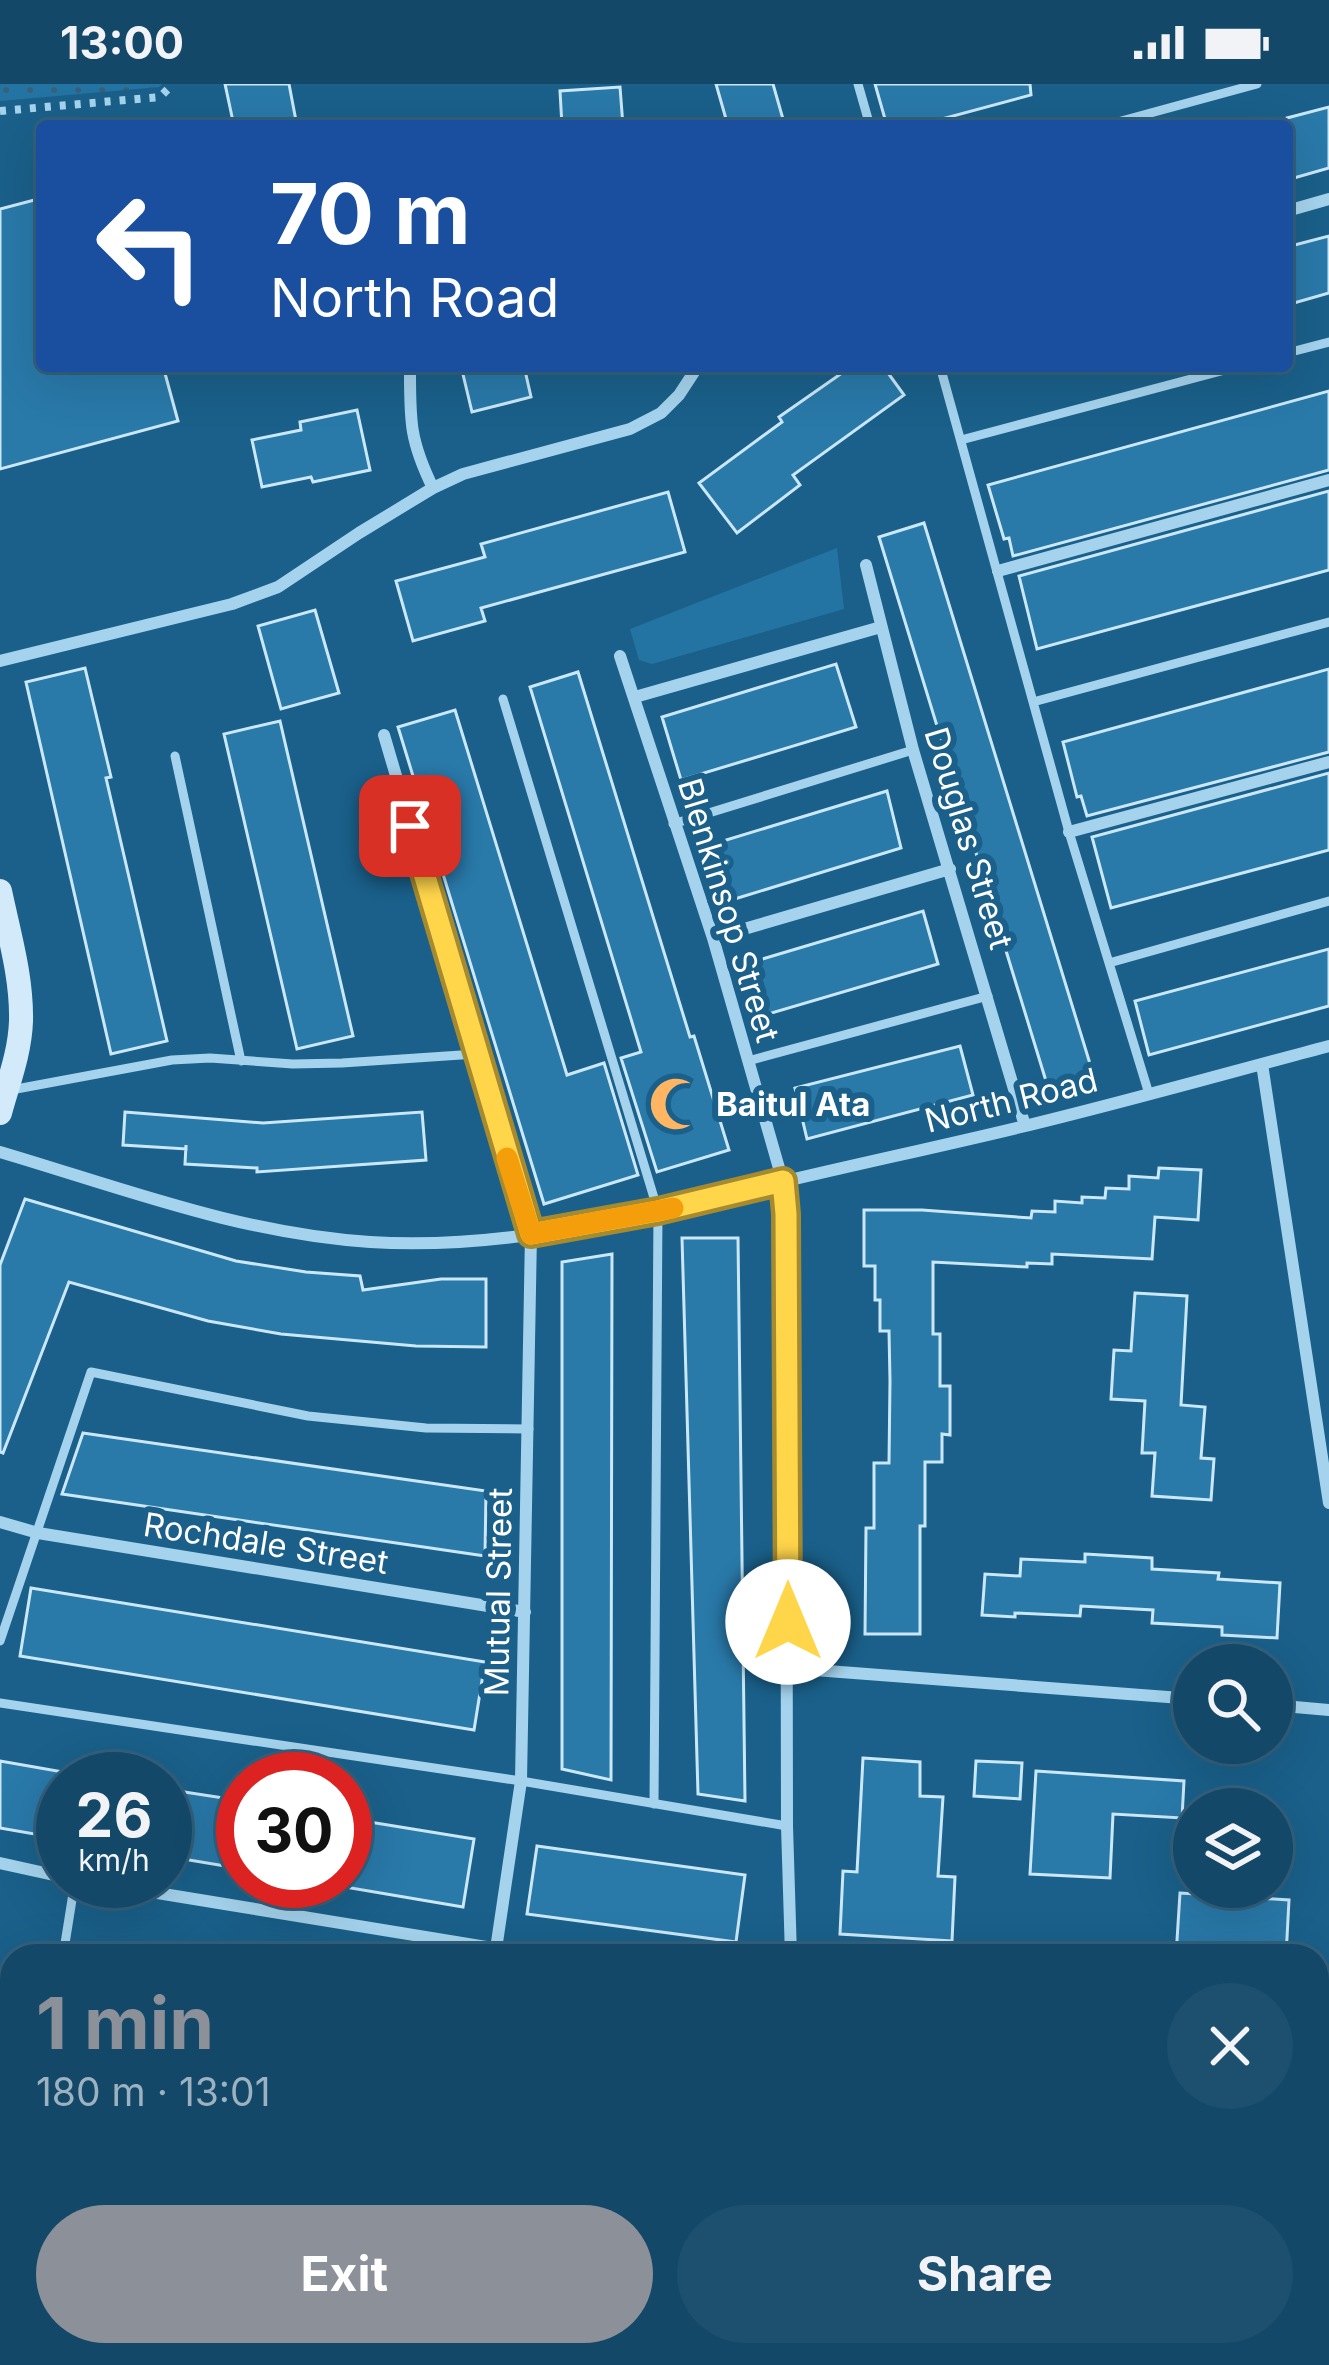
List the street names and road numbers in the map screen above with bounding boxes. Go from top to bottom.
street label: Douglas Street [916,722,1022,954]
street label: Blenkinsop Street [670,773,788,1047]
street label: North Road [920,1059,1102,1141]
street label: Mutual Street [476,1487,520,1697]
street label: Rochdale Street [141,1504,391,1582]

